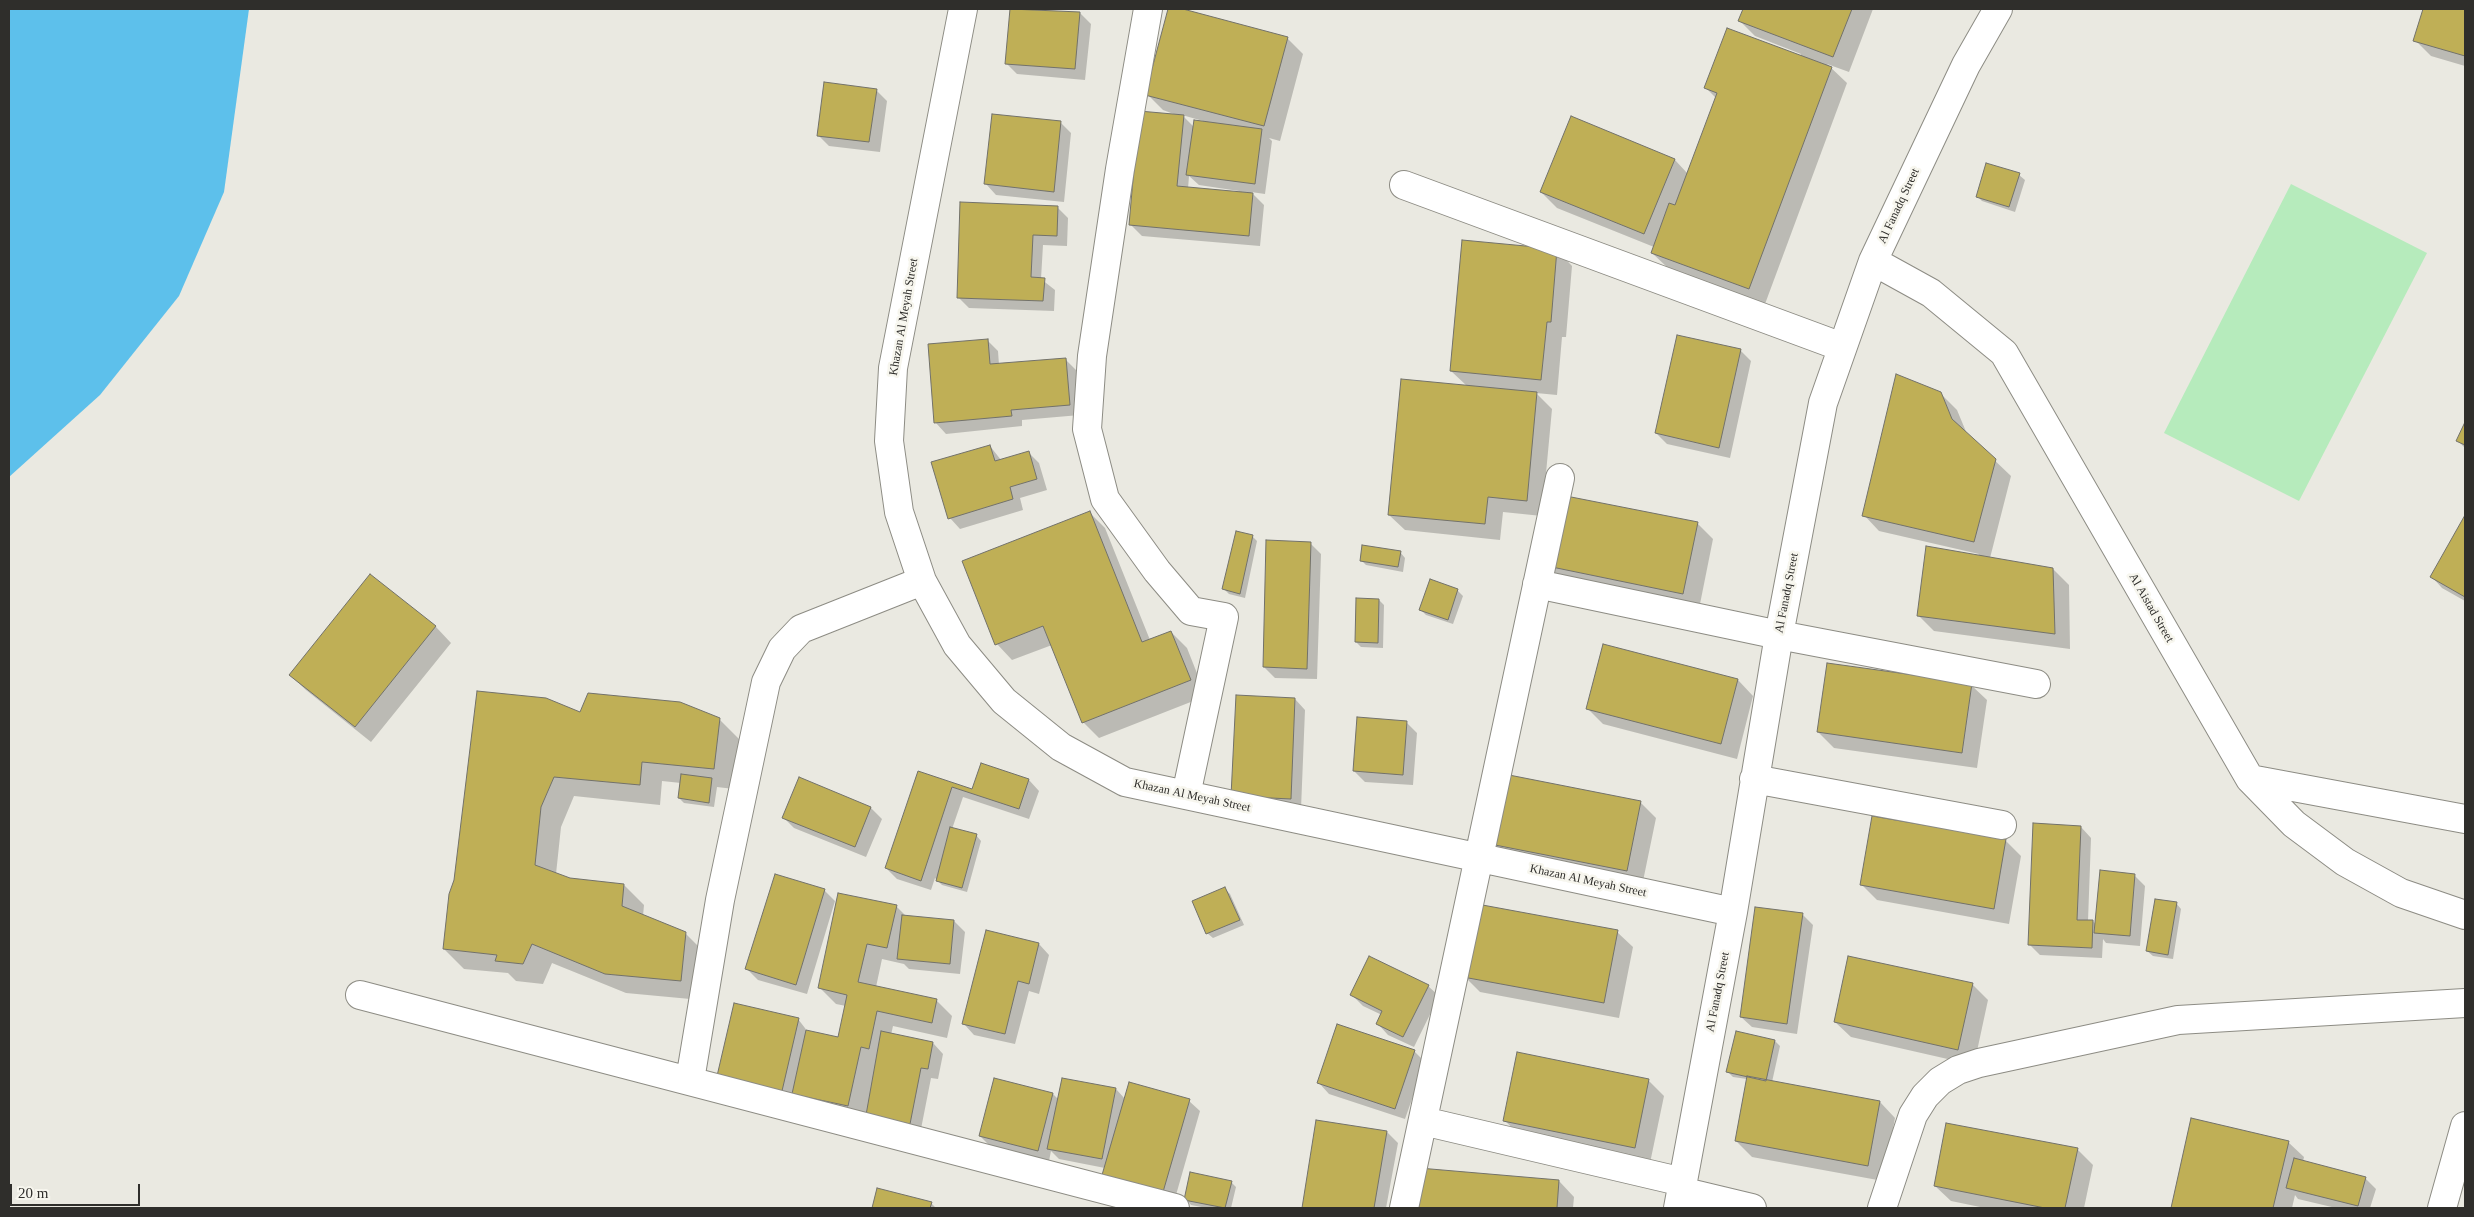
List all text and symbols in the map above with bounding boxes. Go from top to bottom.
street label: Al Fanadq Street [1875,166,1923,246]
street label: Khazan Al Meyah Street [887,257,921,377]
street label: Al Fanadq Street [1772,552,1802,634]
street label: Al Aistad Street [2125,571,2177,645]
street label: Khazan Al Meyah Street [1132,777,1252,815]
street label: Khazan Al Meyah Street [1528,862,1648,900]
street label: Al Fanadq Street [1703,951,1733,1033]
scale bar [12,1174,142,1206]
text: 20 m [18,1185,48,1201]

